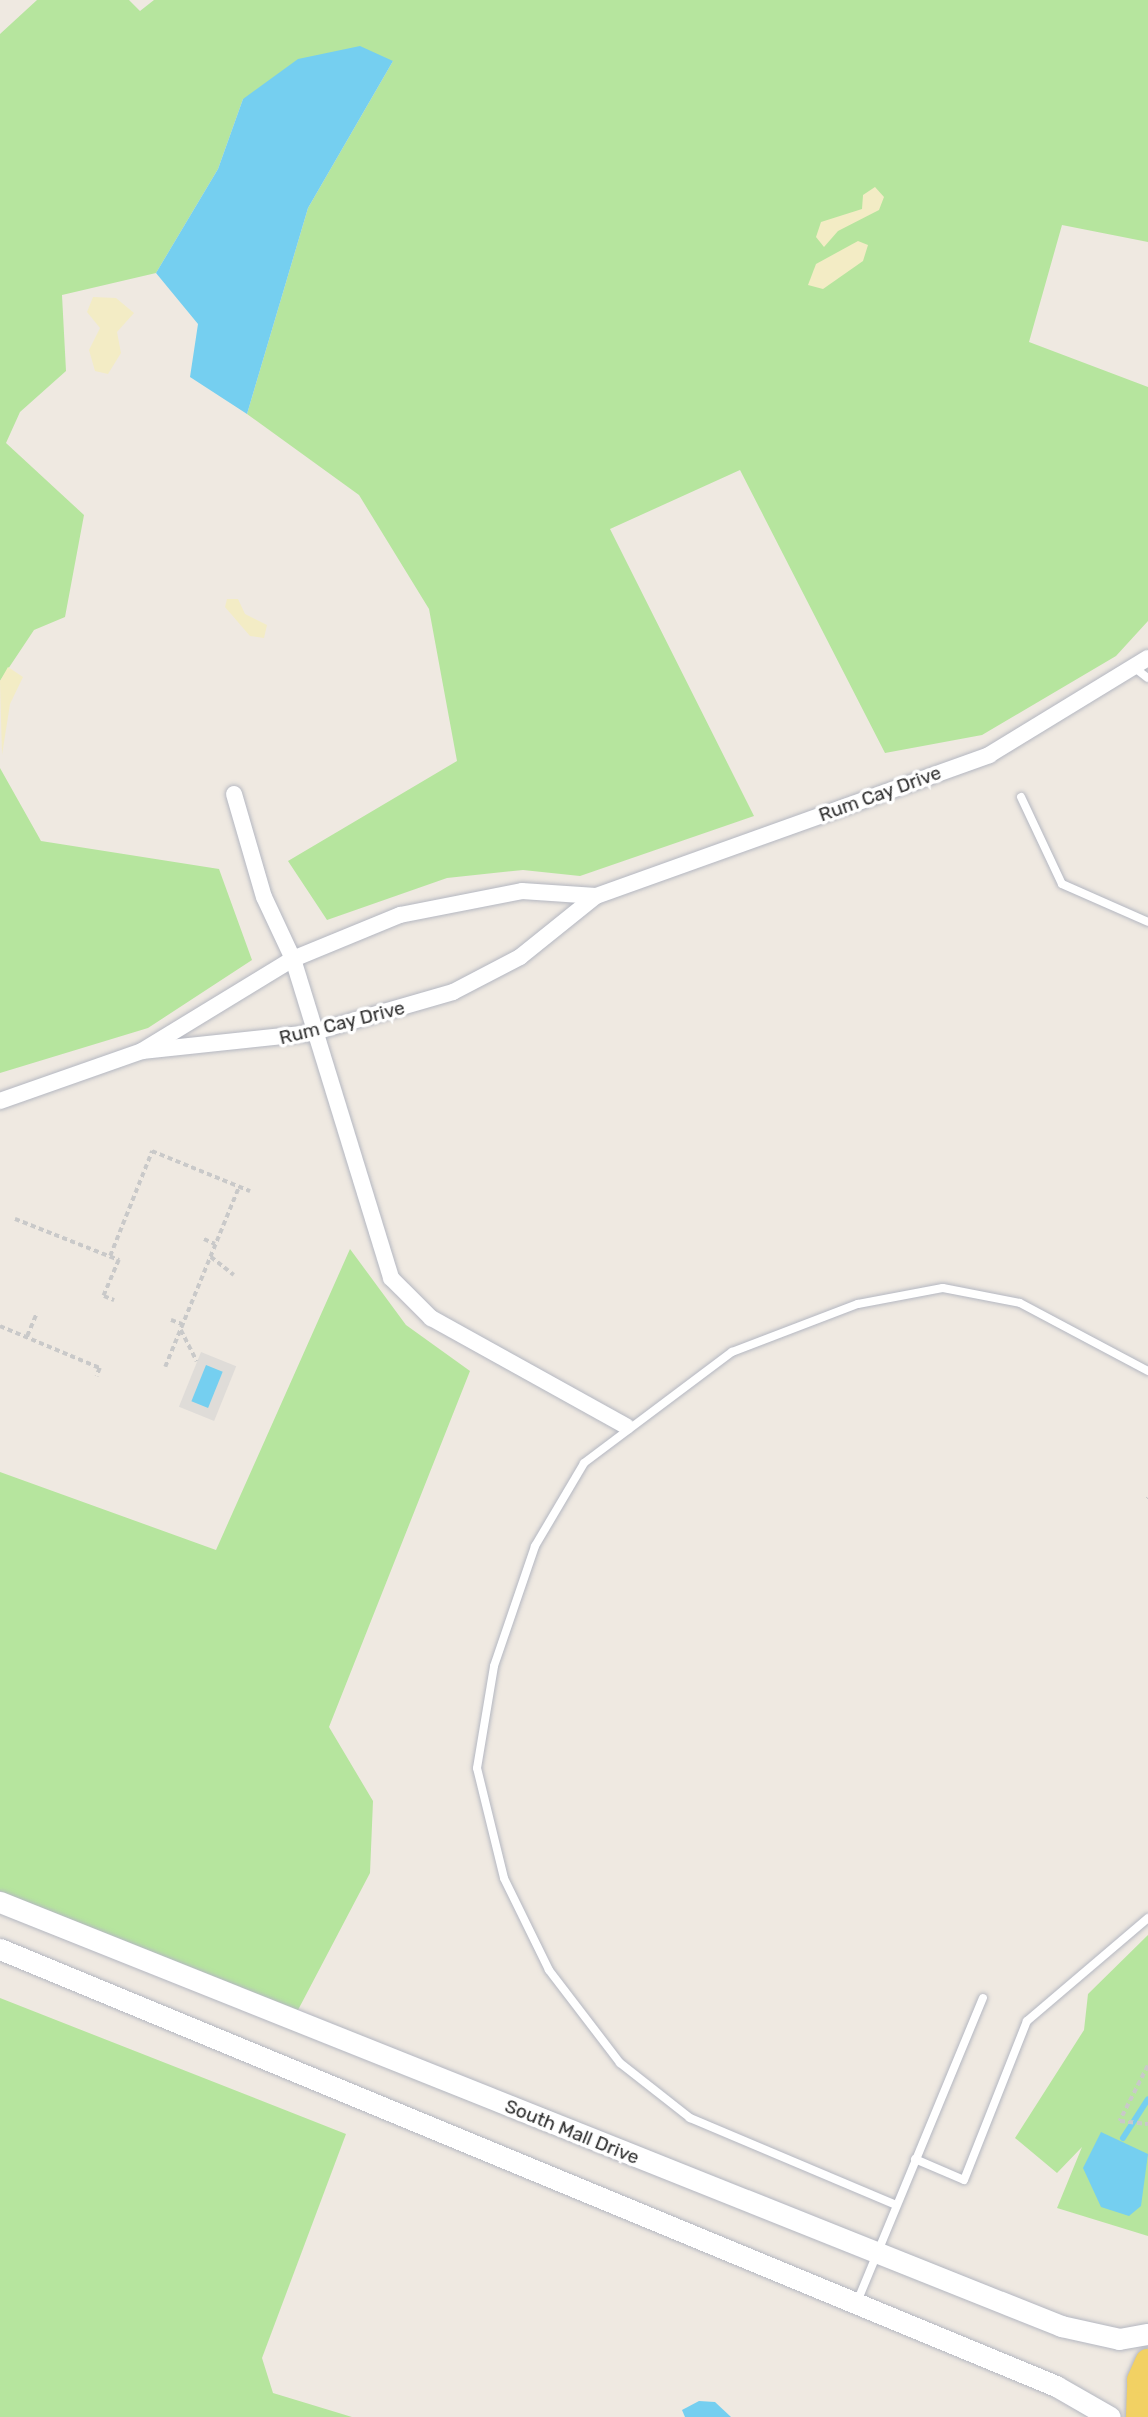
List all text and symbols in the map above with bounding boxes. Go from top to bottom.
street label: Rum Cay Drive [815,761,945,827]
street label: Rum Cay Drive [277,996,407,1050]
street label: South Mall Drive [501,2095,643,2169]

